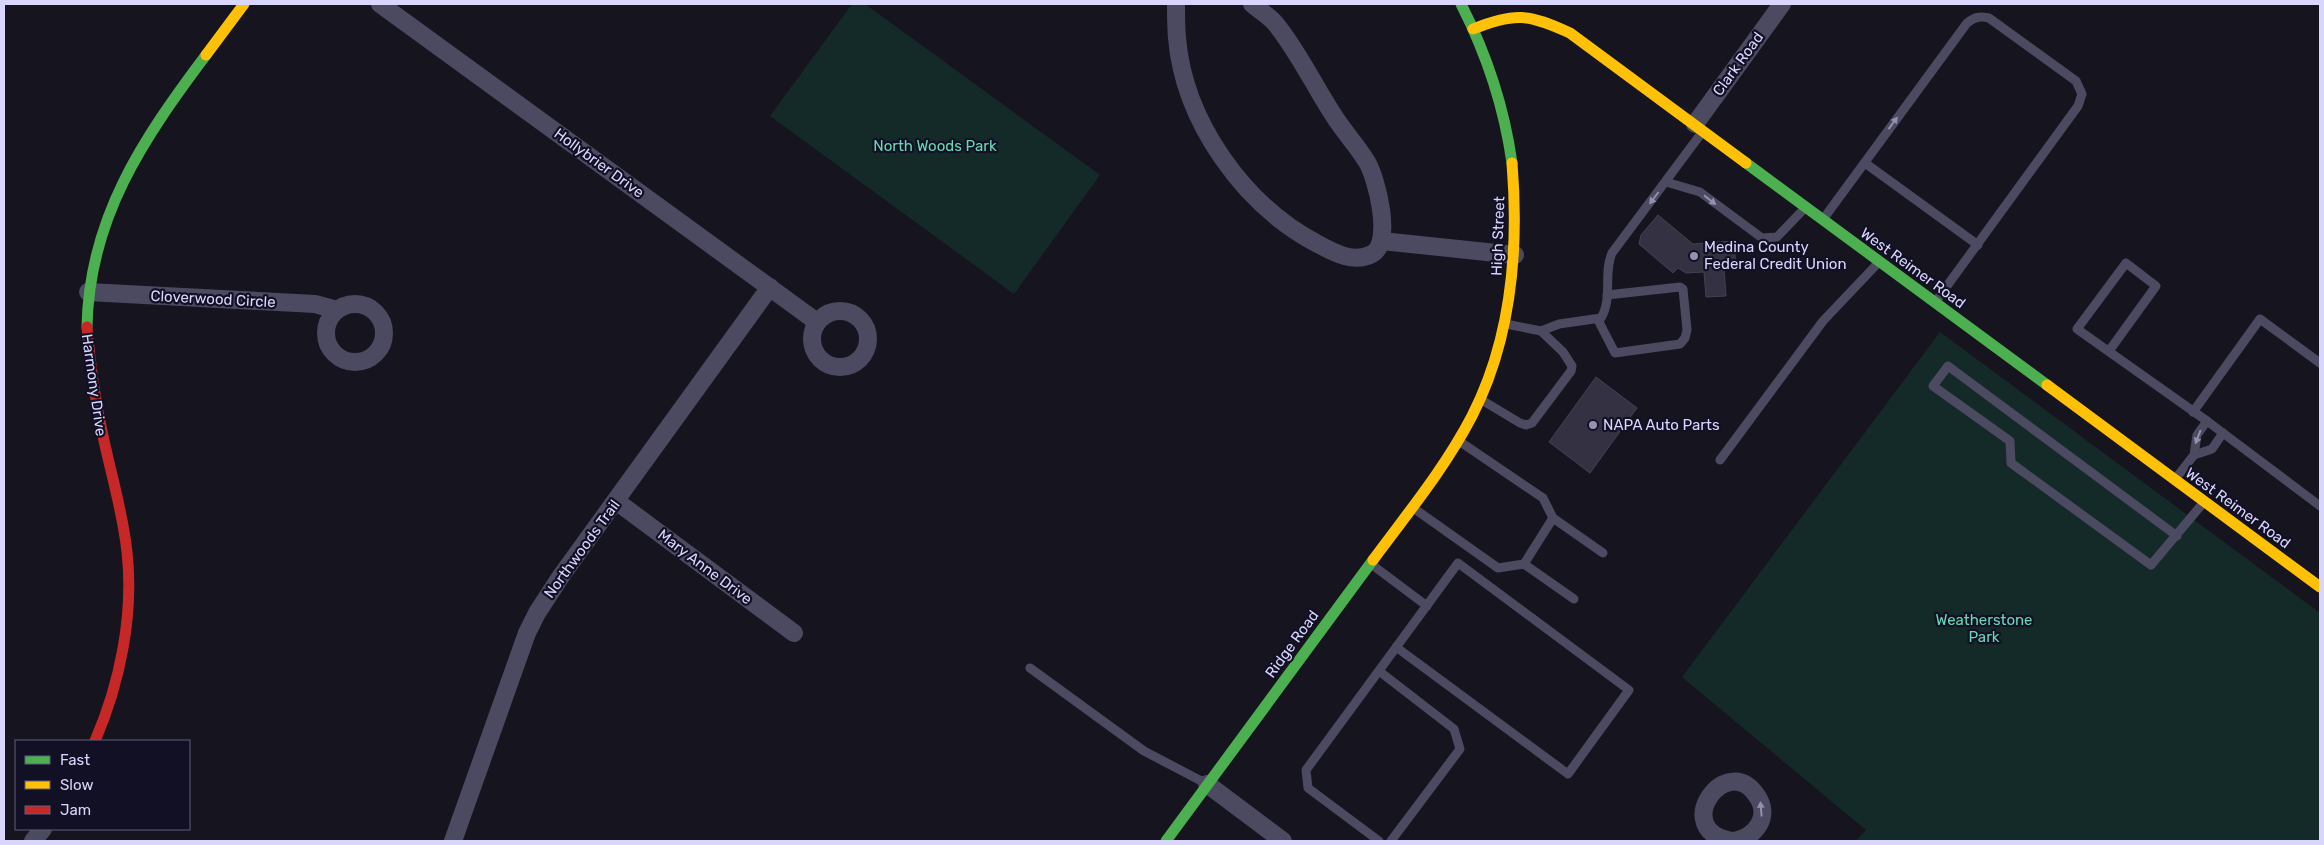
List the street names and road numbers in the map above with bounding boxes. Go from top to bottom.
street label: Clark Road [1709,29,1767,99]
street label: Hollybrier Drive [551,124,647,202]
street label: High Street [1488,196,1508,276]
street label: West Reimer Road [1857,224,1969,312]
street label: Cloverwood Circle [150,287,276,311]
street label: Harmony Drive [78,333,110,437]
street label: West Reimer Road [2182,464,2294,552]
street label: Northwoods Trail [540,496,624,602]
street label: Mary Anne Drive [654,526,756,608]
street label: Ridge Road [1262,607,1322,681]

